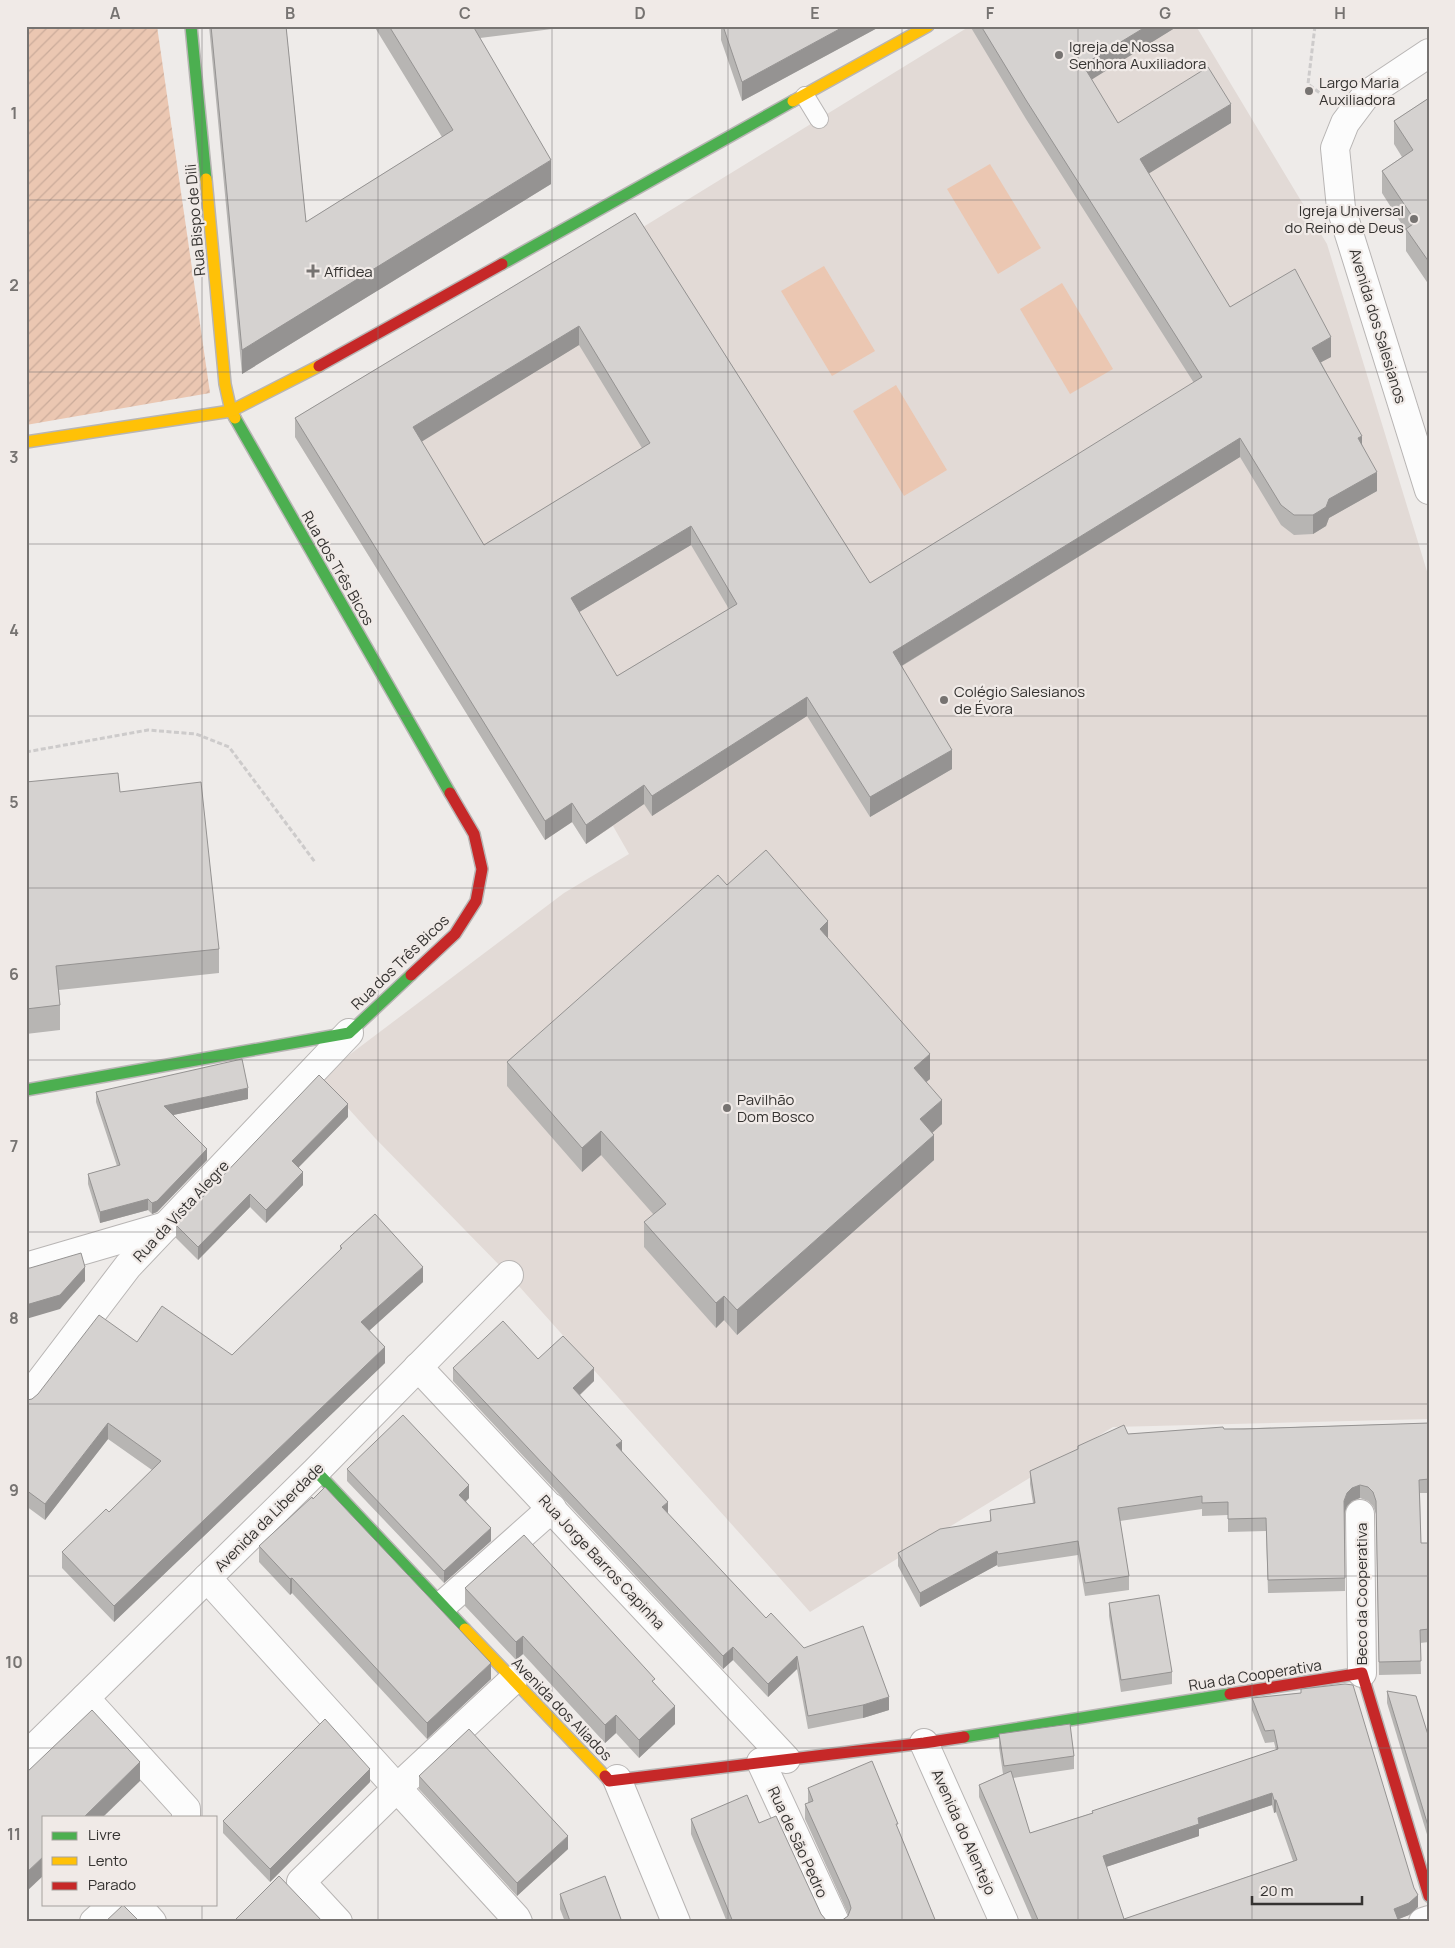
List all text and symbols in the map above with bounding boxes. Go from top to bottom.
text: A [110,2,121,24]
text: B [285,2,295,24]
text: C [459,2,471,24]
text: D [634,2,646,24]
text: E [810,2,820,24]
text: F [986,2,995,24]
text: G [1159,2,1171,24]
text: H [1334,2,1346,24]
place label: Igreja de Nossa Senhora Auxiliadora [1069,36,1206,74]
marker: Igreja de Nossa Senhora Auxiliadora [1053,49,1065,61]
place label: Largo Maria Auxiliadora [1319,72,1399,110]
marker: Largo Maria Auxiliadora [1303,85,1315,97]
text: 1 [10,102,18,124]
street label: Rua Bispo de Dili [180,163,210,277]
place label: Igreja Universal do Reino de Deus [1285,200,1404,238]
marker: Igreja Universal do Reino de Deus [1408,213,1420,225]
street label: Avenida dos Salesianos [1344,246,1412,406]
place label: Affidea [324,261,373,282]
marker: Affidea [306,264,320,278]
text: 2 [9,274,19,296]
text: 3 [9,446,19,468]
street label: Rua dos Três Bicos [297,507,379,629]
text: 4 [9,619,19,641]
place label: Colégio Salesianos de Évora [954,681,1085,719]
marker: Colégio Salesianos de Évora [938,694,950,706]
text: 5 [9,791,19,813]
street label: Rua dos Três Bicos [346,910,454,1014]
text: 6 [9,963,19,985]
place label: Pavilhão Dom Bosco [737,1089,815,1127]
marker: Pavilhão Dom Bosco [721,1102,733,1114]
text: 7 [10,1135,18,1157]
street label: Rua da Vista Alegre [128,1155,234,1266]
text: 8 [9,1307,19,1329]
street label: Avenida da Liberdade [210,1458,328,1576]
text: 9 [9,1479,19,1501]
street label: Rua Jorge Barros Capinha [534,1490,670,1634]
street label: Beco da Cooperativa [1351,1523,1372,1665]
text: 10 [5,1651,23,1673]
street label: Avenida dos Aliados [507,1653,617,1765]
street label: Rua da Cooperativa [1187,1654,1323,1696]
street label: Avenida do Alentejo [927,1766,1001,1898]
street label: Rua de São Pedro [763,1783,833,1901]
legend [42,1816,218,1906]
text: 11 [7,1823,21,1845]
text: Livre [88,1824,121,1845]
text: Lento [88,1850,128,1871]
scale bar [1252,1873,1362,1905]
text: Parado [88,1874,136,1895]
text: 20 m [1260,1880,1293,1901]

